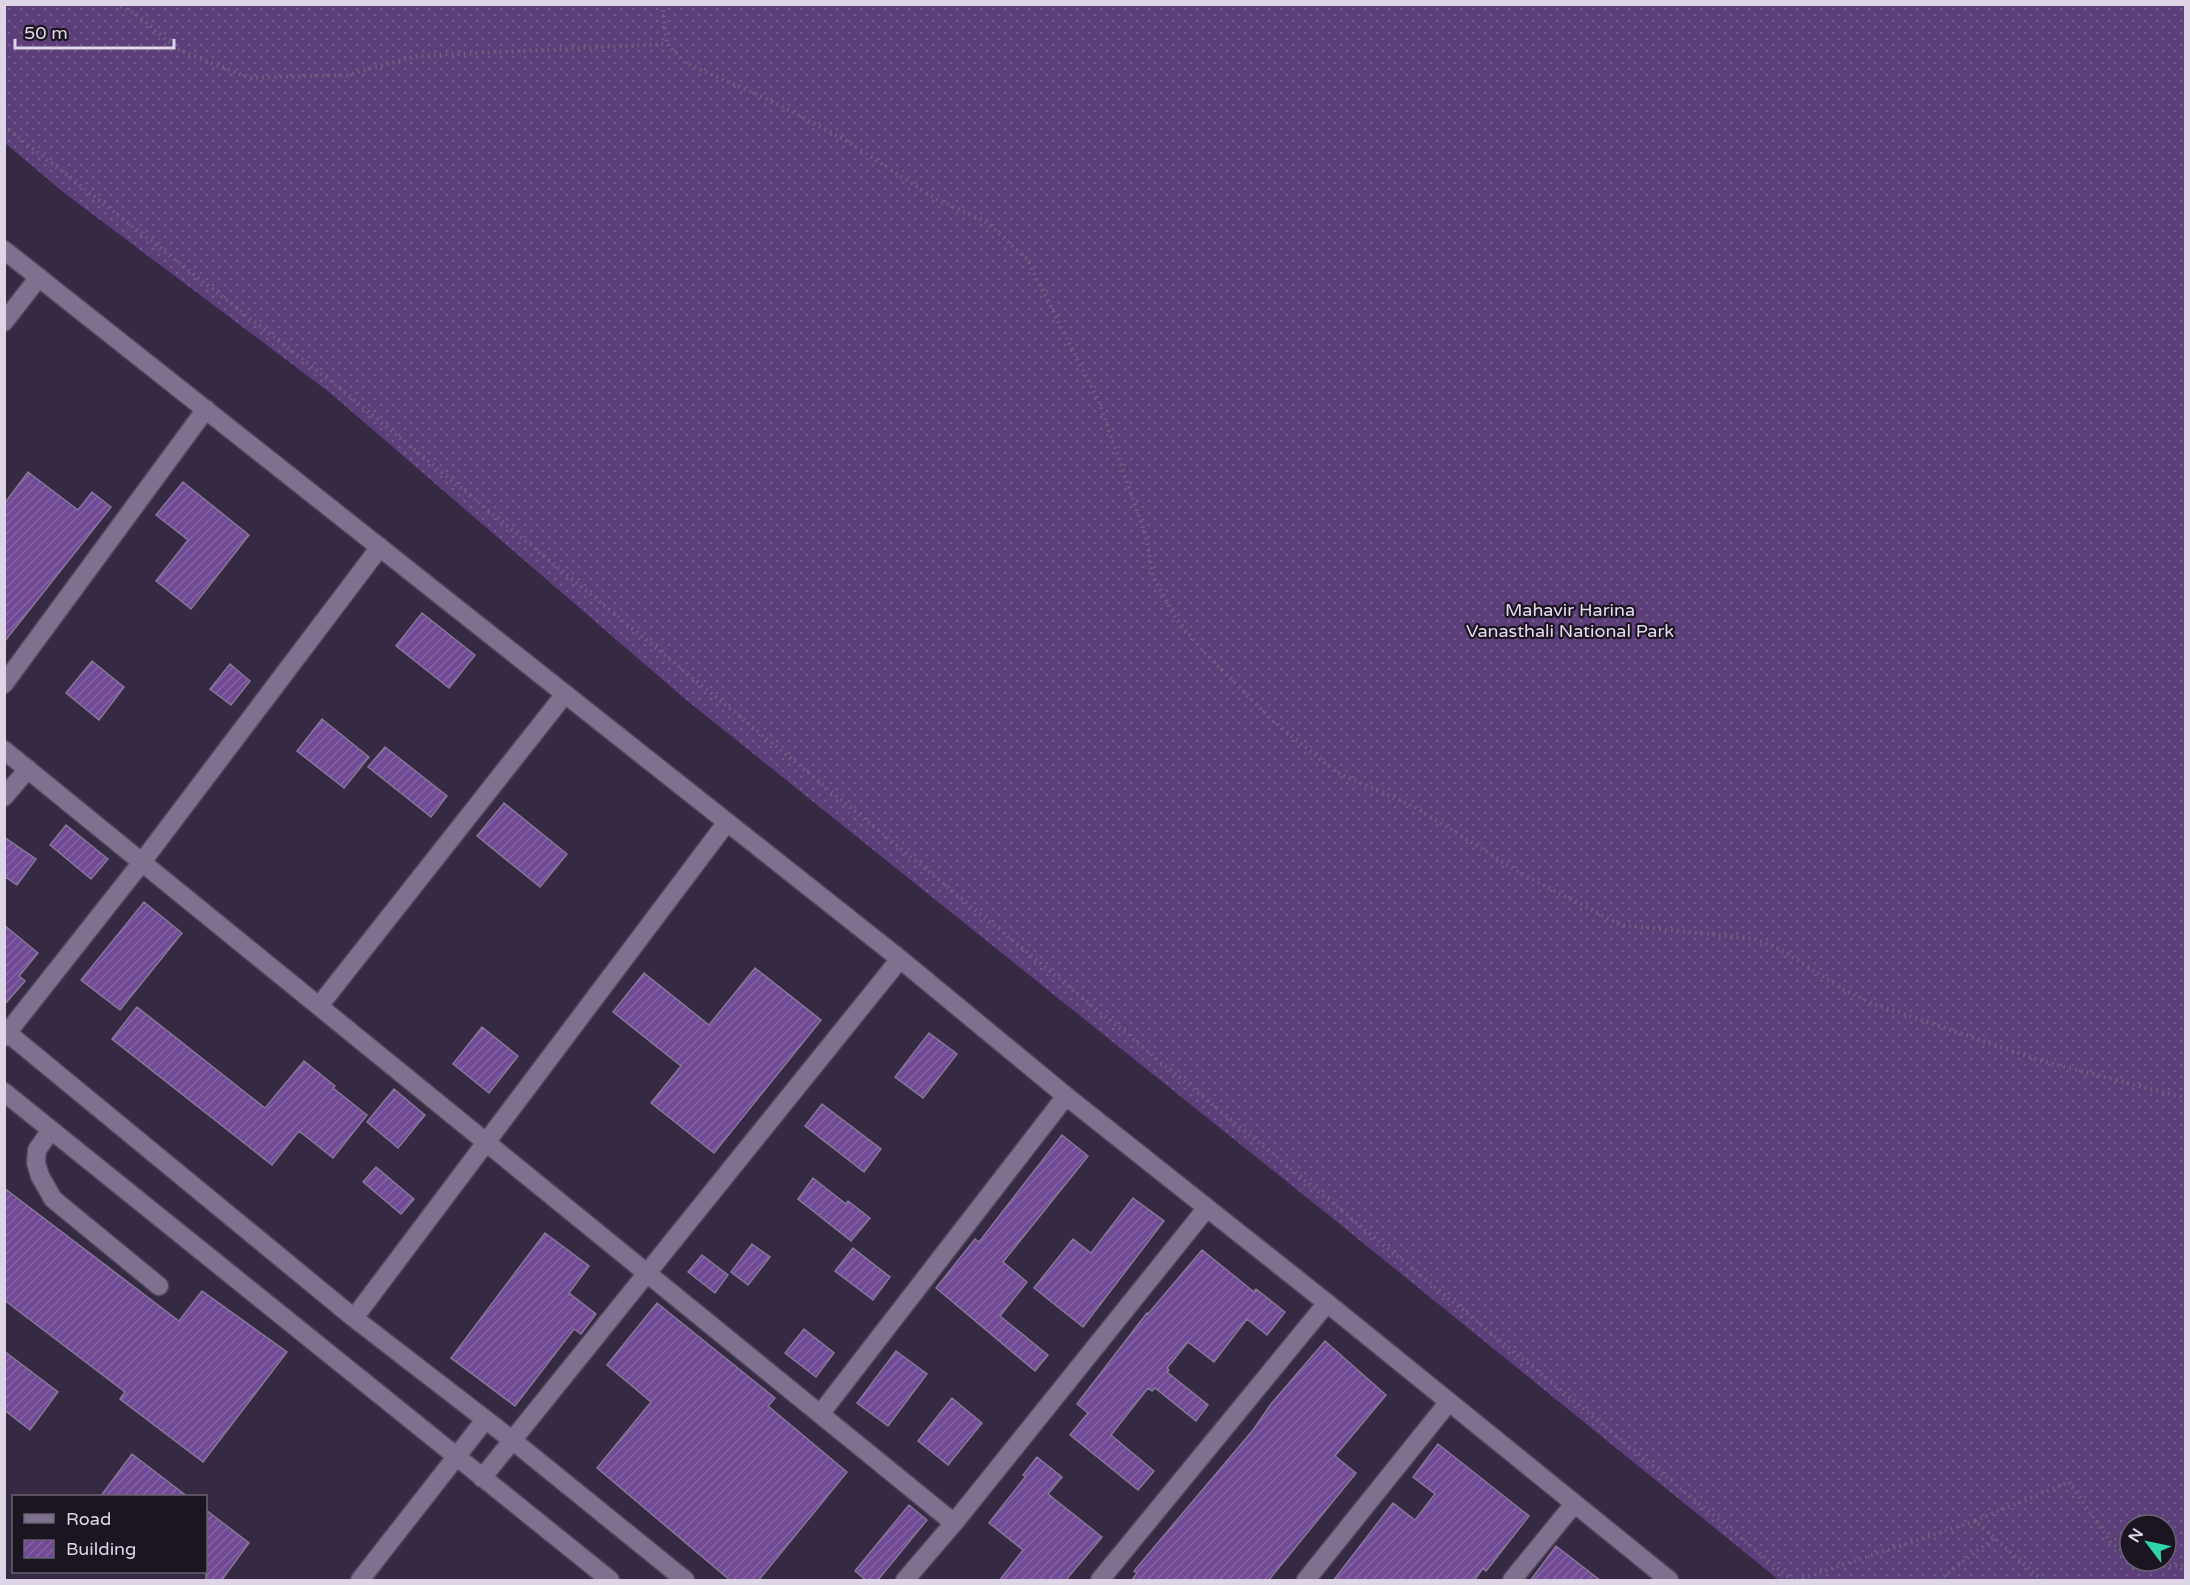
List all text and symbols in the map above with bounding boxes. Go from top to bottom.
scale bar [15,12,174,50]
text: 50 m [24,22,68,44]
park label: Mahavir Harina Vanasthali National Park [1466,599,1674,642]
legend [12,1495,207,1573]
text: Road [66,1508,111,1530]
north arrow [2118,1513,2178,1573]
text: N [2124,1525,2148,1546]
text: Building [66,1538,136,1560]

